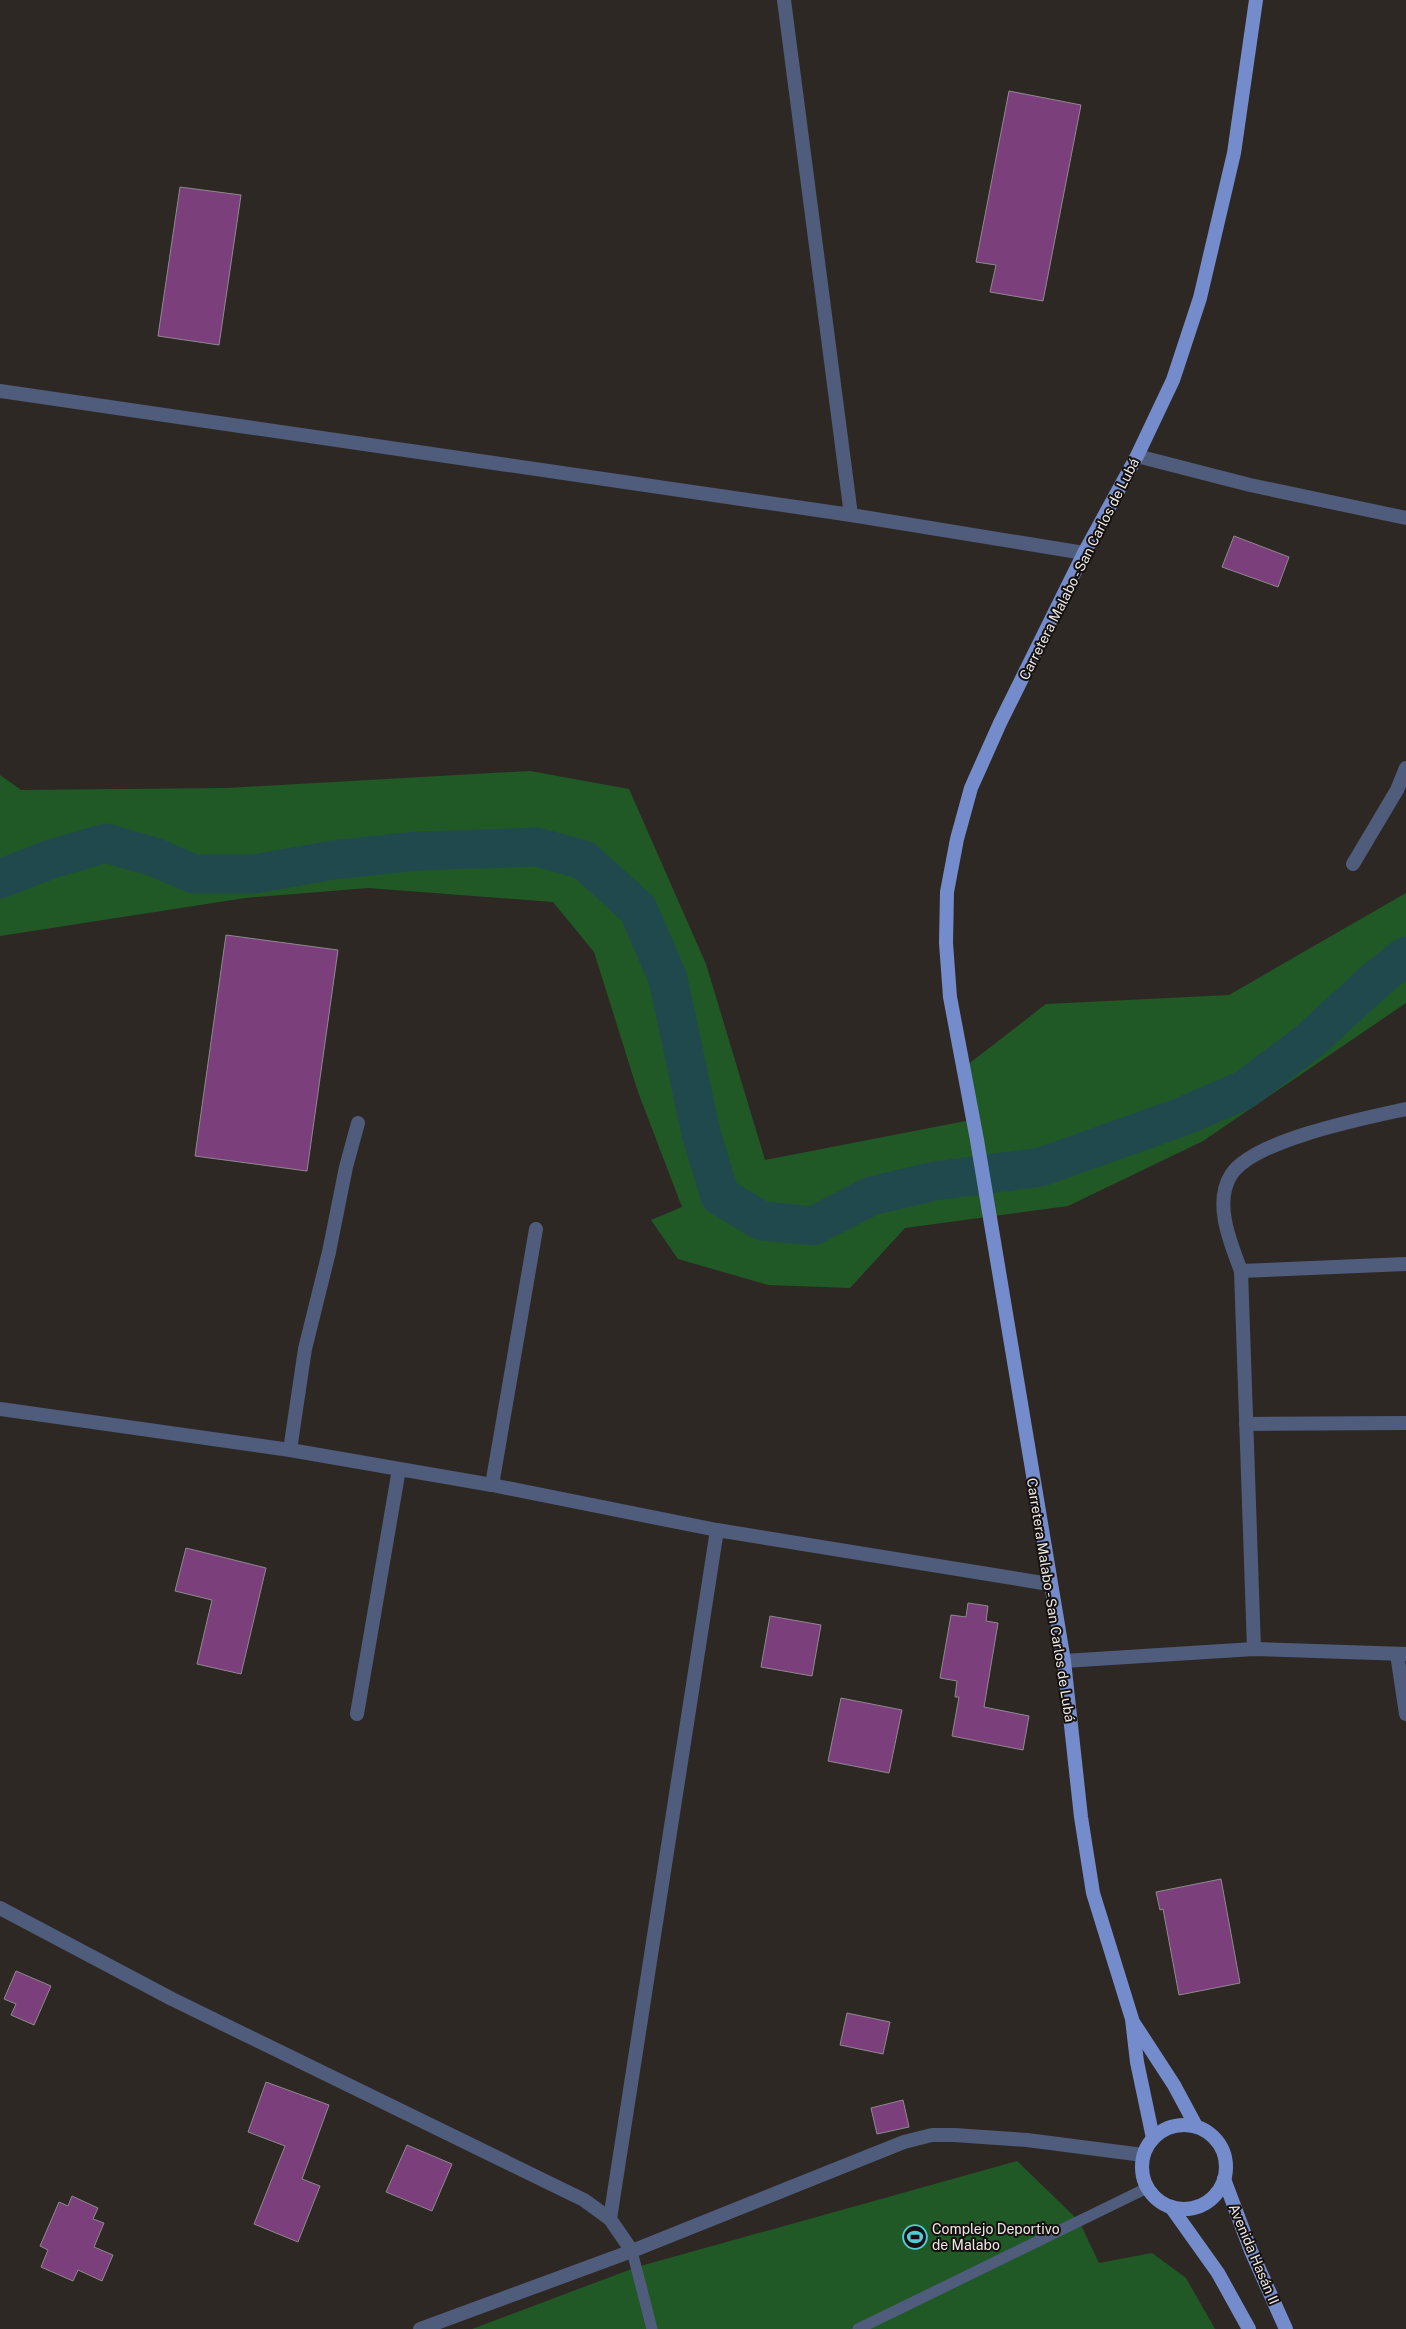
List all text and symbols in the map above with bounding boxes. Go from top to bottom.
street label: Carretera Malabo - San Carlos de Lubá [1016,455,1142,683]
street label: Carretera Malabo - San Carlos de Lubá [1024,1477,1078,1723]
street label: Avenida Hasán II [1226,2201,1282,2307]
place label: Complejo Deportivo de Malabo [932,2221,1060,2253]
sports icon: Complejo Deportivo de Malabo [902,2224,928,2250]

